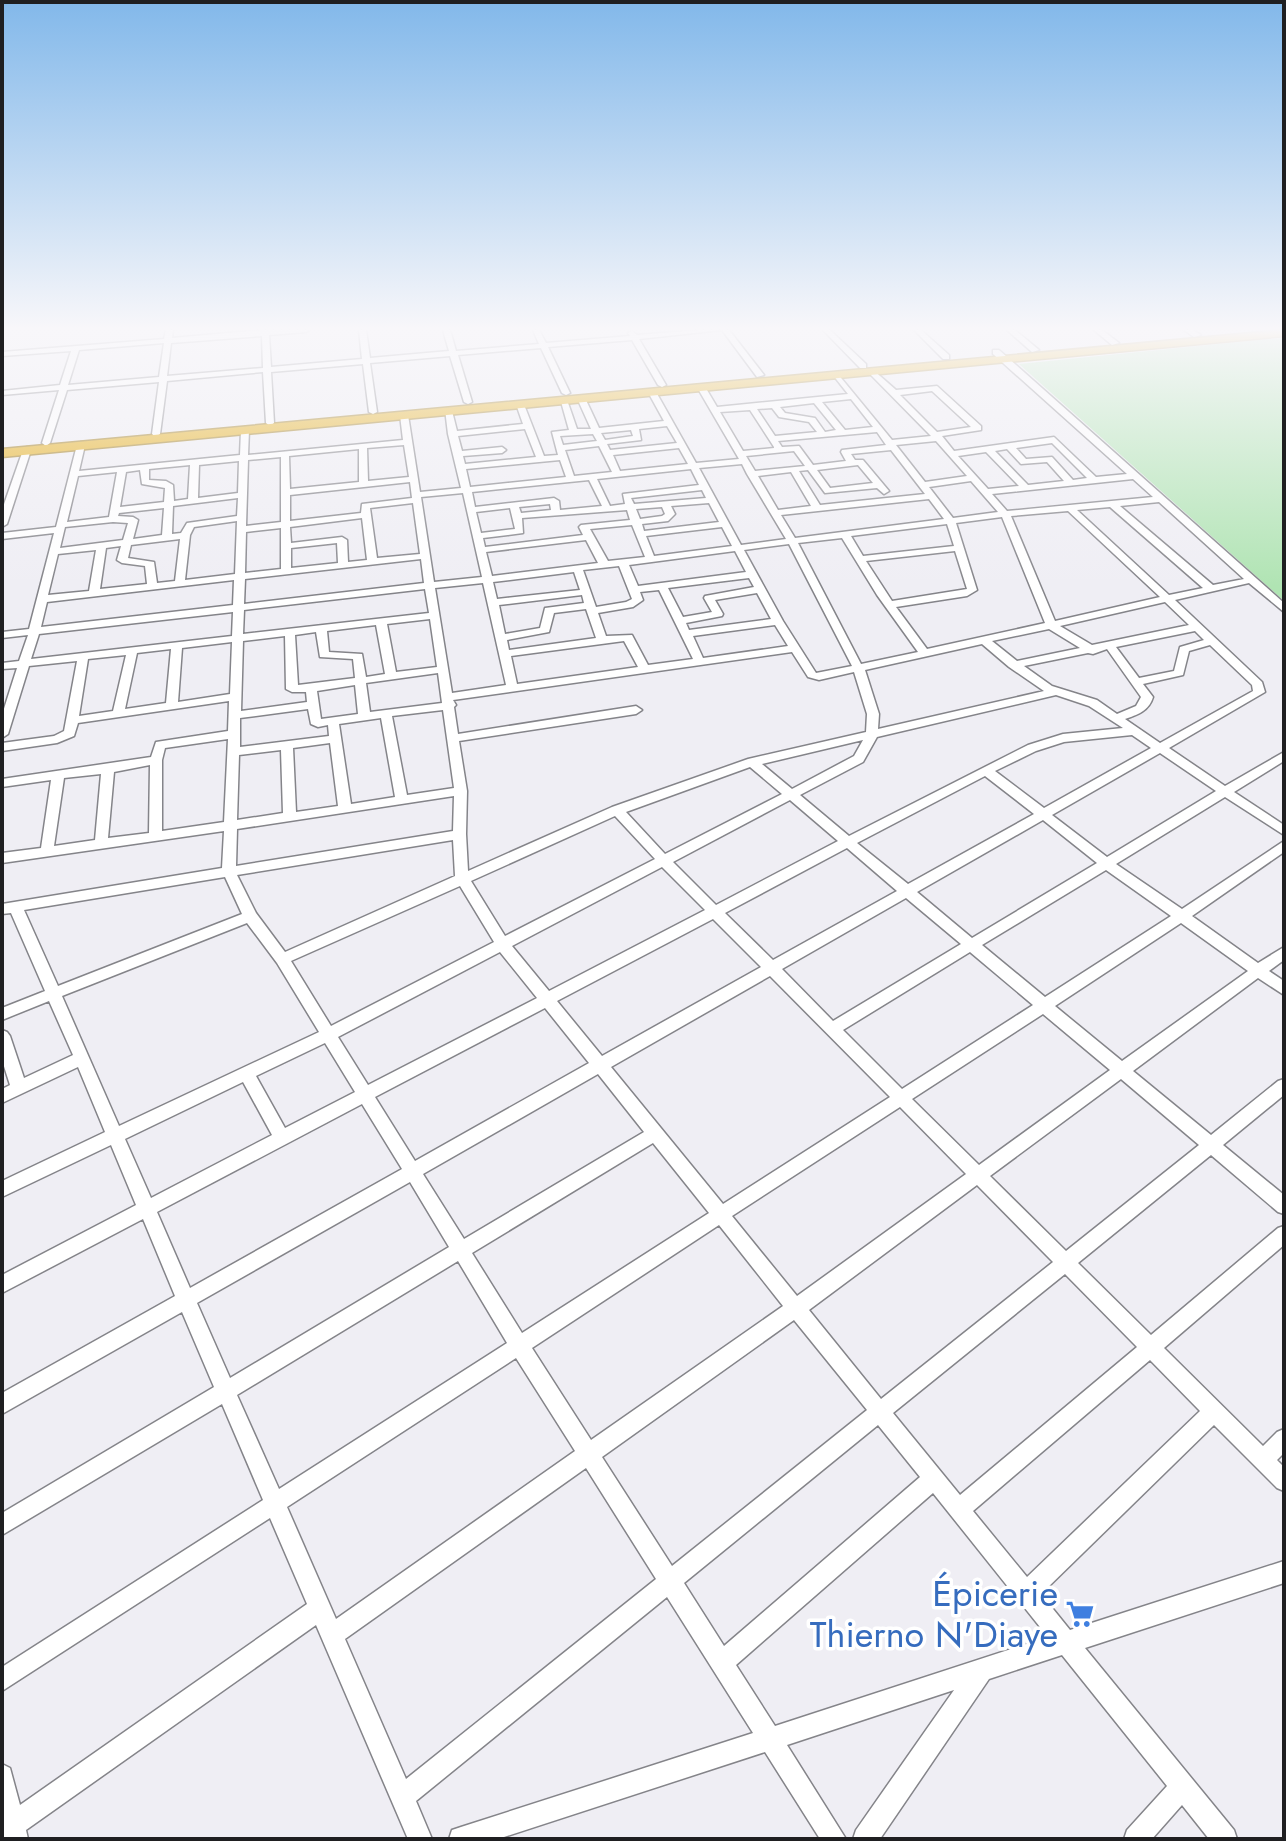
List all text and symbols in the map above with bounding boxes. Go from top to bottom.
place label: Épicerie Thierno N'Diaye [810,1567,1058,1660]
supermarket icon: Épicerie Thierno N'Diaye [1065,1599,1095,1629]

